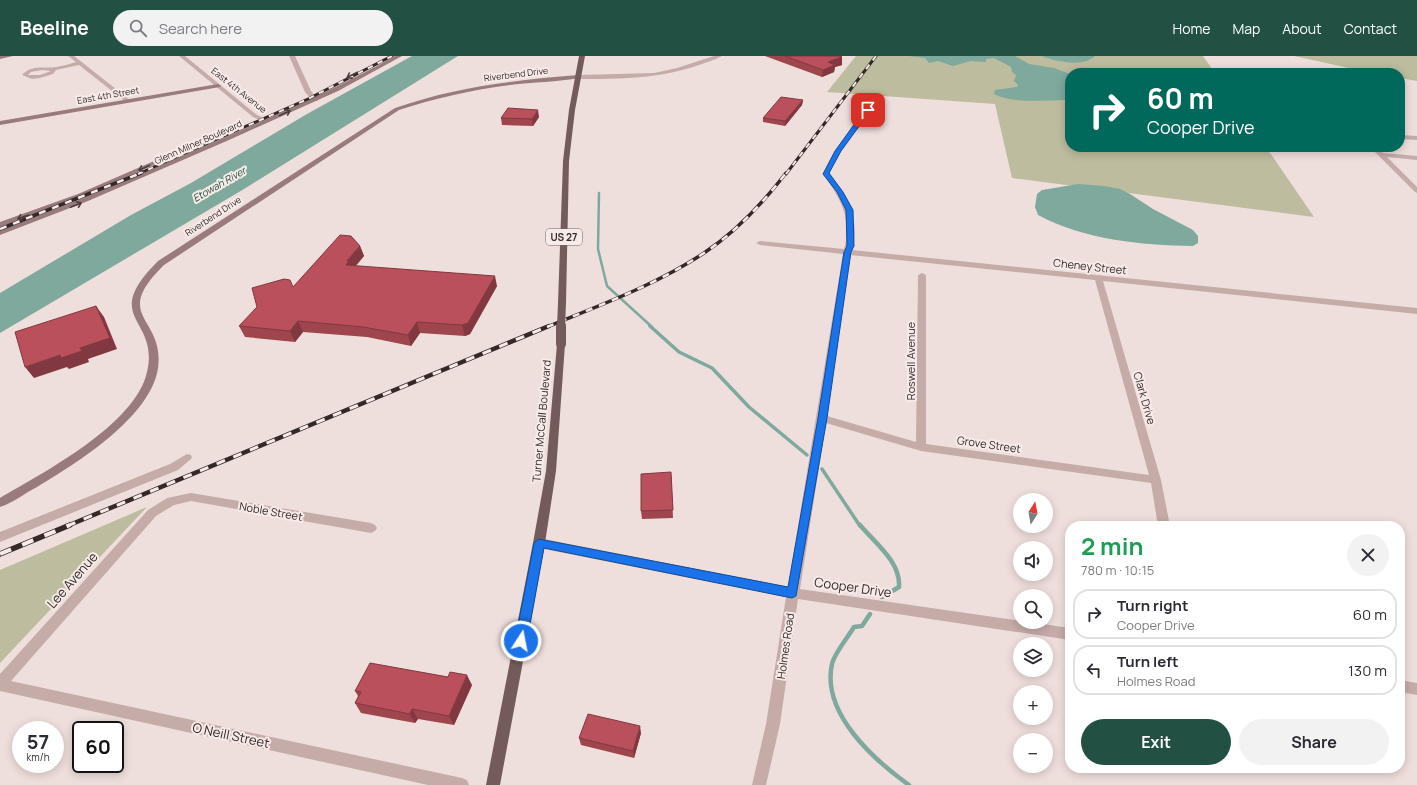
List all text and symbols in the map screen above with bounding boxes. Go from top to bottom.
search box [113,10,393,46]
text: Beeline [20,15,89,41]
icon: search [127,17,149,39]
text: Search here [159,18,242,39]
text: Home [1173,19,1210,38]
text: Map [1232,19,1260,38]
text: About [1282,19,1322,38]
text: Contact [1344,19,1397,38]
street label: East 4th Avenue [209,64,269,116]
street label: Riverbend Drive [483,64,549,84]
one-way arrow [346,71,358,79]
text: 60 m [1147,79,1214,117]
street label: East 4th Street [76,83,140,107]
icon: right [1081,84,1133,136]
pin [851,93,885,127]
icon: arrive [857,99,879,121]
one-way arrow [278,109,290,116]
text: Cooper Drive [1147,115,1255,139]
street label: Glenn Milner Boulevard [152,117,244,167]
water label: Etowah River [190,162,249,205]
one-way arrow [138,165,150,172]
street label: Riverbend Drive [182,193,244,239]
one-way arrow [69,200,81,208]
one-way arrow [17,213,29,221]
road number: US 27 [546,229,582,245]
street label: Cheney Street [1053,255,1127,277]
street label: Roswell Avenue [903,321,918,400]
street label: Turner McCall Boulevard [528,359,554,483]
street label: Clark Drive [1130,370,1160,427]
street label: Grove Street [956,432,1022,456]
north arrow [1013,493,1053,533]
map controls [1013,493,1053,773]
street label: Noble Street [238,498,304,524]
text: 2 min [1081,529,1143,562]
button: close [1347,534,1389,576]
button: sound [1013,541,1053,581]
street label: Lee Avenue [43,548,102,612]
text: 780 m · 10:15 [1081,561,1154,579]
street label: Cooper Drive [813,573,893,601]
button: search [1013,589,1053,629]
text: Turn right [1117,595,1188,616]
icon: right [1083,603,1105,625]
text: 60 m [1353,604,1387,625]
street label: Holmes Road [773,612,797,680]
text: Cooper Drive [1117,616,1195,634]
position arrow [500,620,542,662]
button: layers [1013,637,1053,677]
text: Turn left [1117,651,1179,672]
icon: left [1083,659,1105,681]
text: 130 m [1348,660,1387,681]
text: Holmes Road [1117,672,1195,690]
button: + [1013,685,1053,725]
street label: O Neill Street [191,718,271,752]
button: Exit [1081,719,1231,765]
button: Share [1239,719,1389,765]
speed limit sign: 60 [72,721,124,773]
text: 57 [27,728,49,755]
button: − [1013,733,1053,773]
text: km/h [26,750,50,764]

